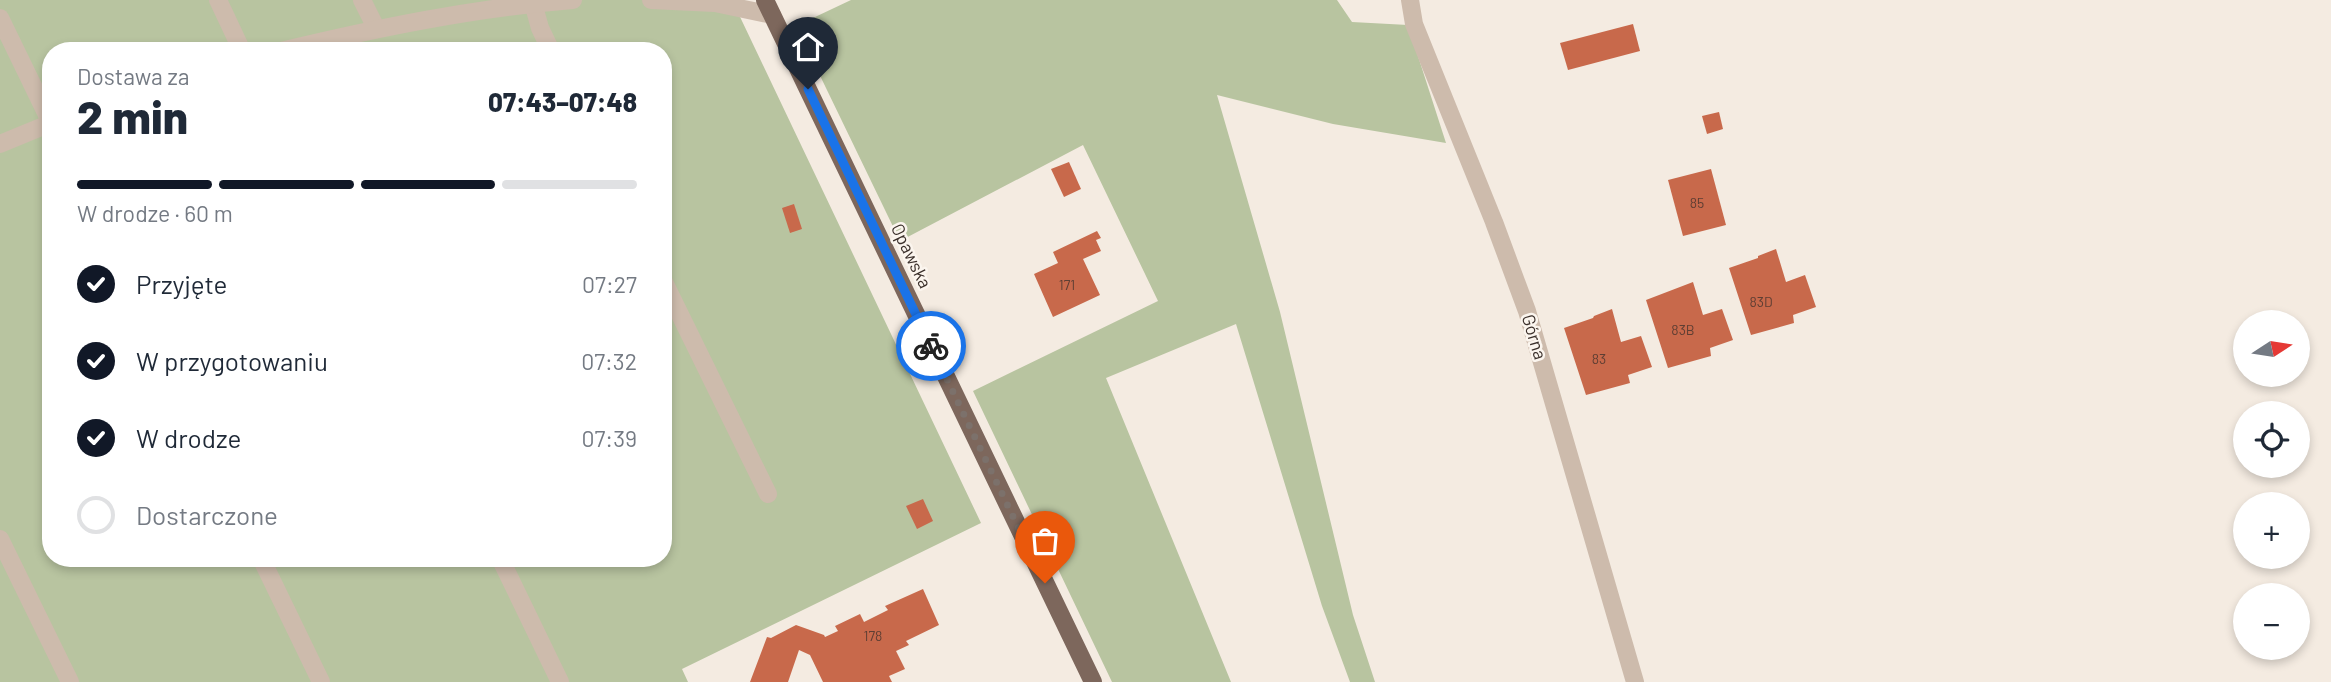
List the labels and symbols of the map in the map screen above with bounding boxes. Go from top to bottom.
pin [778,17,838,89]
house number: 85 [1690,194,1704,211]
street label: Opawska [887,220,937,292]
house number: 171 [1059,276,1075,293]
house number: 83D [1749,293,1773,310]
north arrow [2233,310,2310,387]
courier [896,311,966,381]
street label: Górna [1518,311,1552,362]
house number: 83B [1671,321,1695,338]
house number: 83 [1592,350,1606,367]
pin [1015,511,1075,583]
house number: 178 [864,627,882,644]

